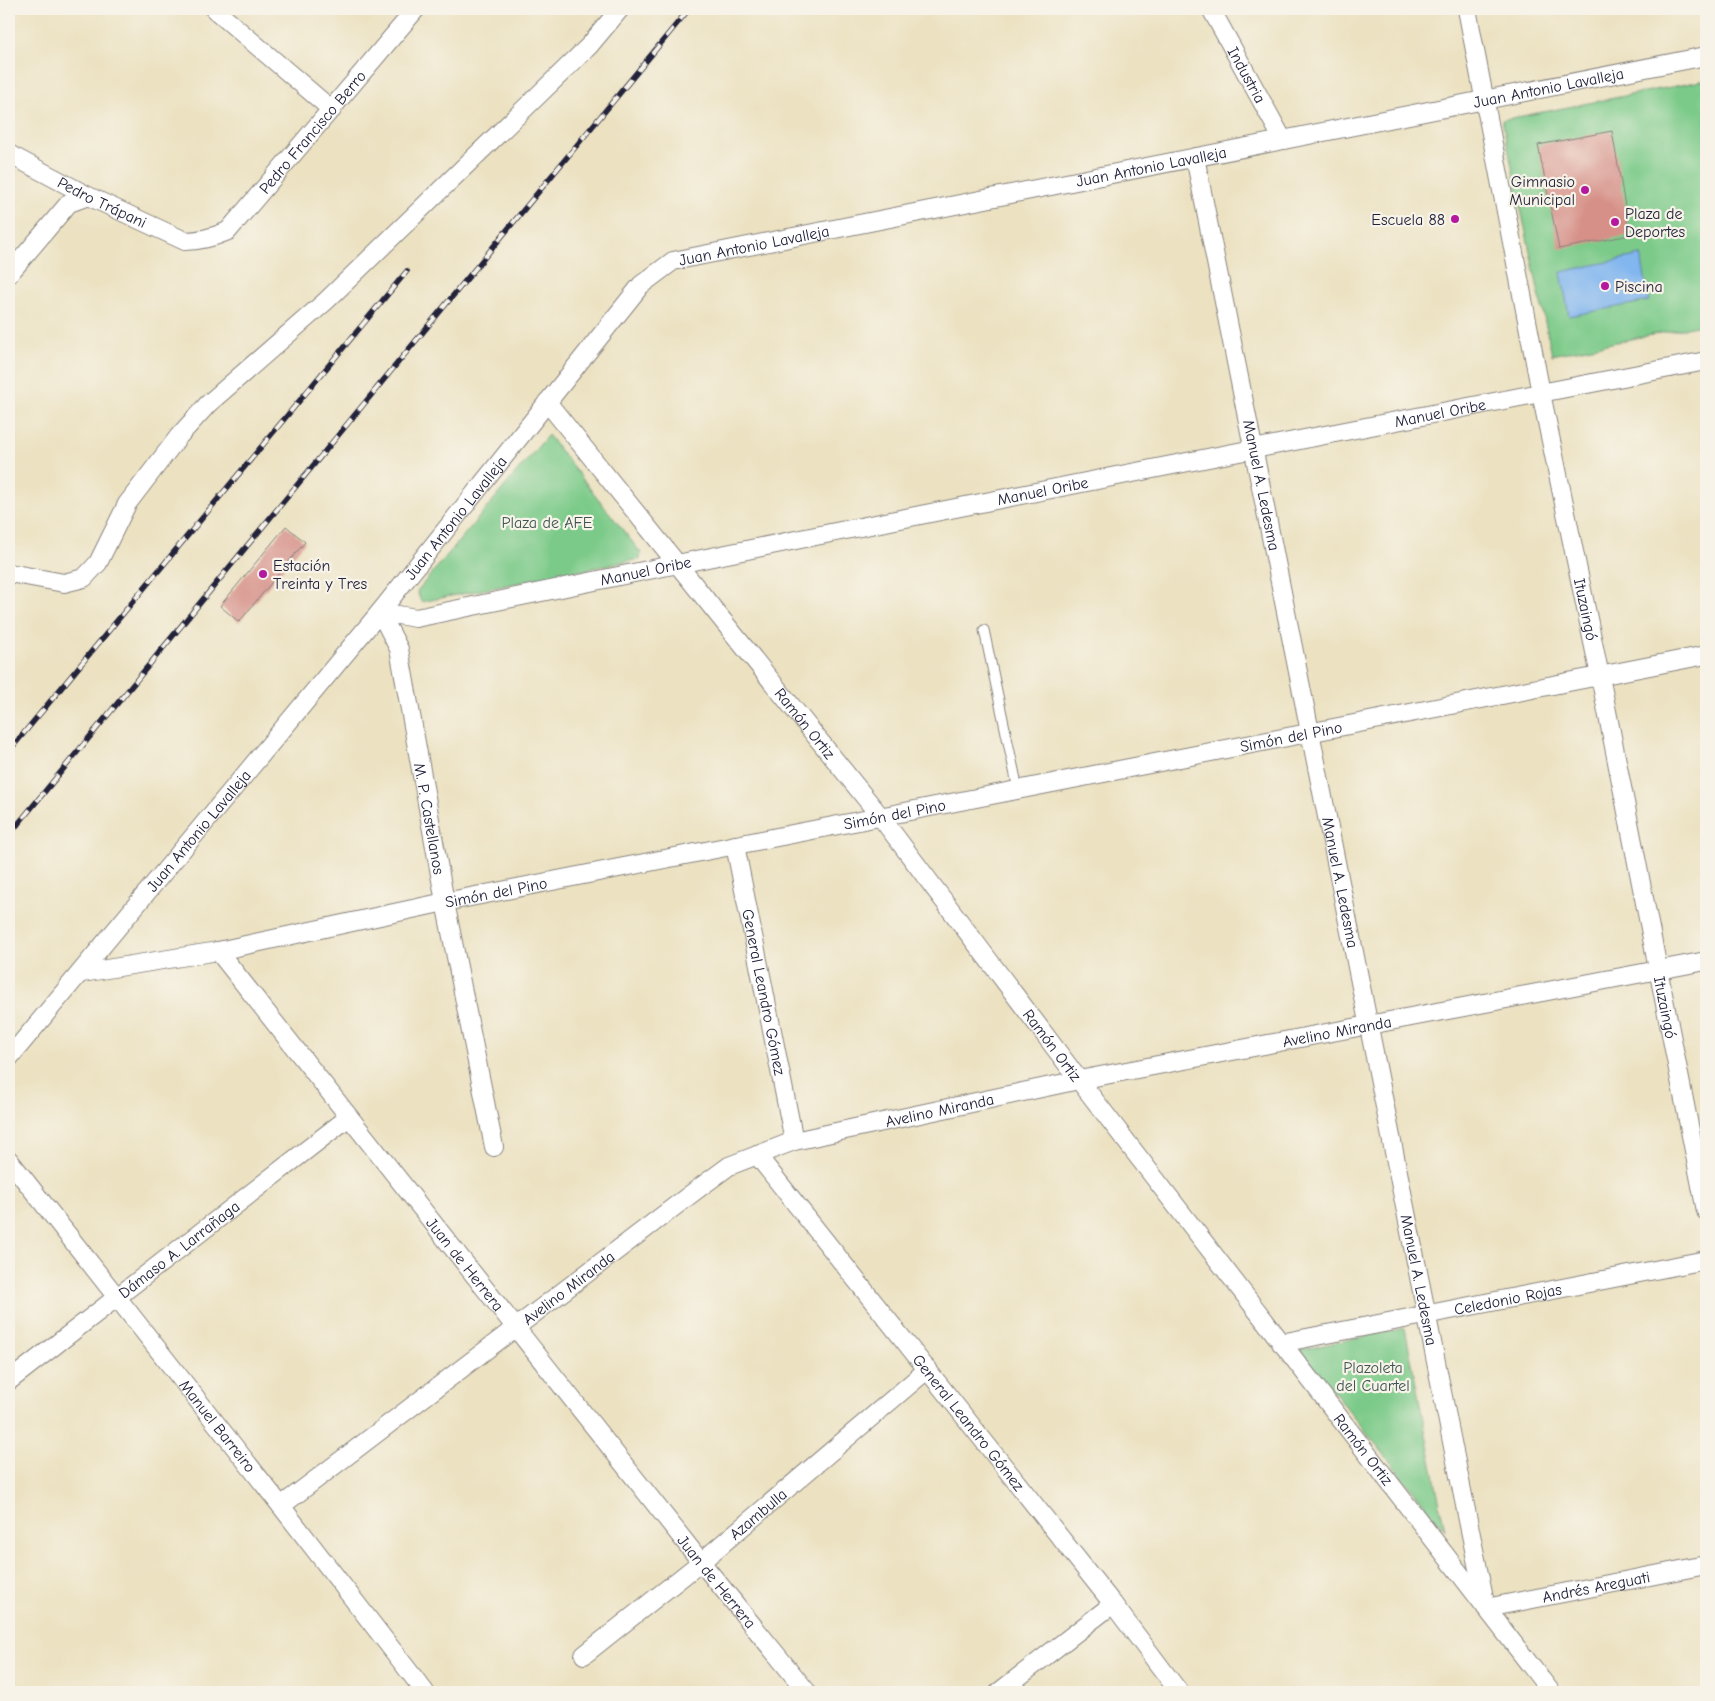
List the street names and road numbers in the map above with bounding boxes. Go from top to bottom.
street label: Industria [1224,44,1269,106]
street label: Juan Antonio Lavalleja [1472,65,1625,112]
street label: Pedro Francisco Berro [256,67,370,198]
street label: Juan Antonio Lavalleja [1075,143,1228,191]
street label: Pedro Trápani [54,174,149,232]
street label: Juan Antonio Lavalleja [677,222,831,270]
street label: Manuel Oribe [1393,396,1487,431]
street label: Manuel A. Ledesma [1239,418,1283,552]
street label: Juan Antonio Lavalleja [401,453,511,583]
street label: Manuel Oribe [996,474,1090,509]
street label: Manuel Oribe [599,553,693,590]
street label: Ituzaingó [1570,577,1600,642]
street label: Ramón Ortiz [771,685,838,763]
street label: Simón del Pino [1238,718,1344,756]
street label: M. P. Castellanos [410,762,448,876]
street label: Juan Antonio Lavalleja [143,767,255,896]
street label: Simón del Pino [842,796,947,834]
street label: Manuel A. Ledesma [1318,816,1362,950]
street label: Simón del Pino [444,874,549,912]
street label: General Leandro Gómez [738,908,789,1077]
street label: Ituzaingó [1650,975,1680,1040]
street label: Ramón Ortiz [1019,1006,1085,1085]
street label: Avelino Miranda [1281,1013,1393,1051]
street label: Avelino Miranda [884,1090,996,1131]
street label: Dámaso A. Larrañaga [115,1197,243,1302]
street label: Manuel A. Ledesma [1397,1213,1440,1347]
street label: Juan de Herrera [422,1214,507,1315]
street label: Avelino Miranda [519,1248,618,1329]
street label: Celedonio Rojas [1453,1280,1564,1319]
street label: General Leandro Gómez [909,1351,1028,1495]
street label: Manuel Barreiro [175,1377,259,1476]
street label: Ramón Ortiz [1330,1410,1396,1489]
street label: Azambulla [726,1485,791,1544]
street label: Juan de Herrera [673,1532,759,1632]
street label: Andrés Areguati [1541,1568,1651,1607]

